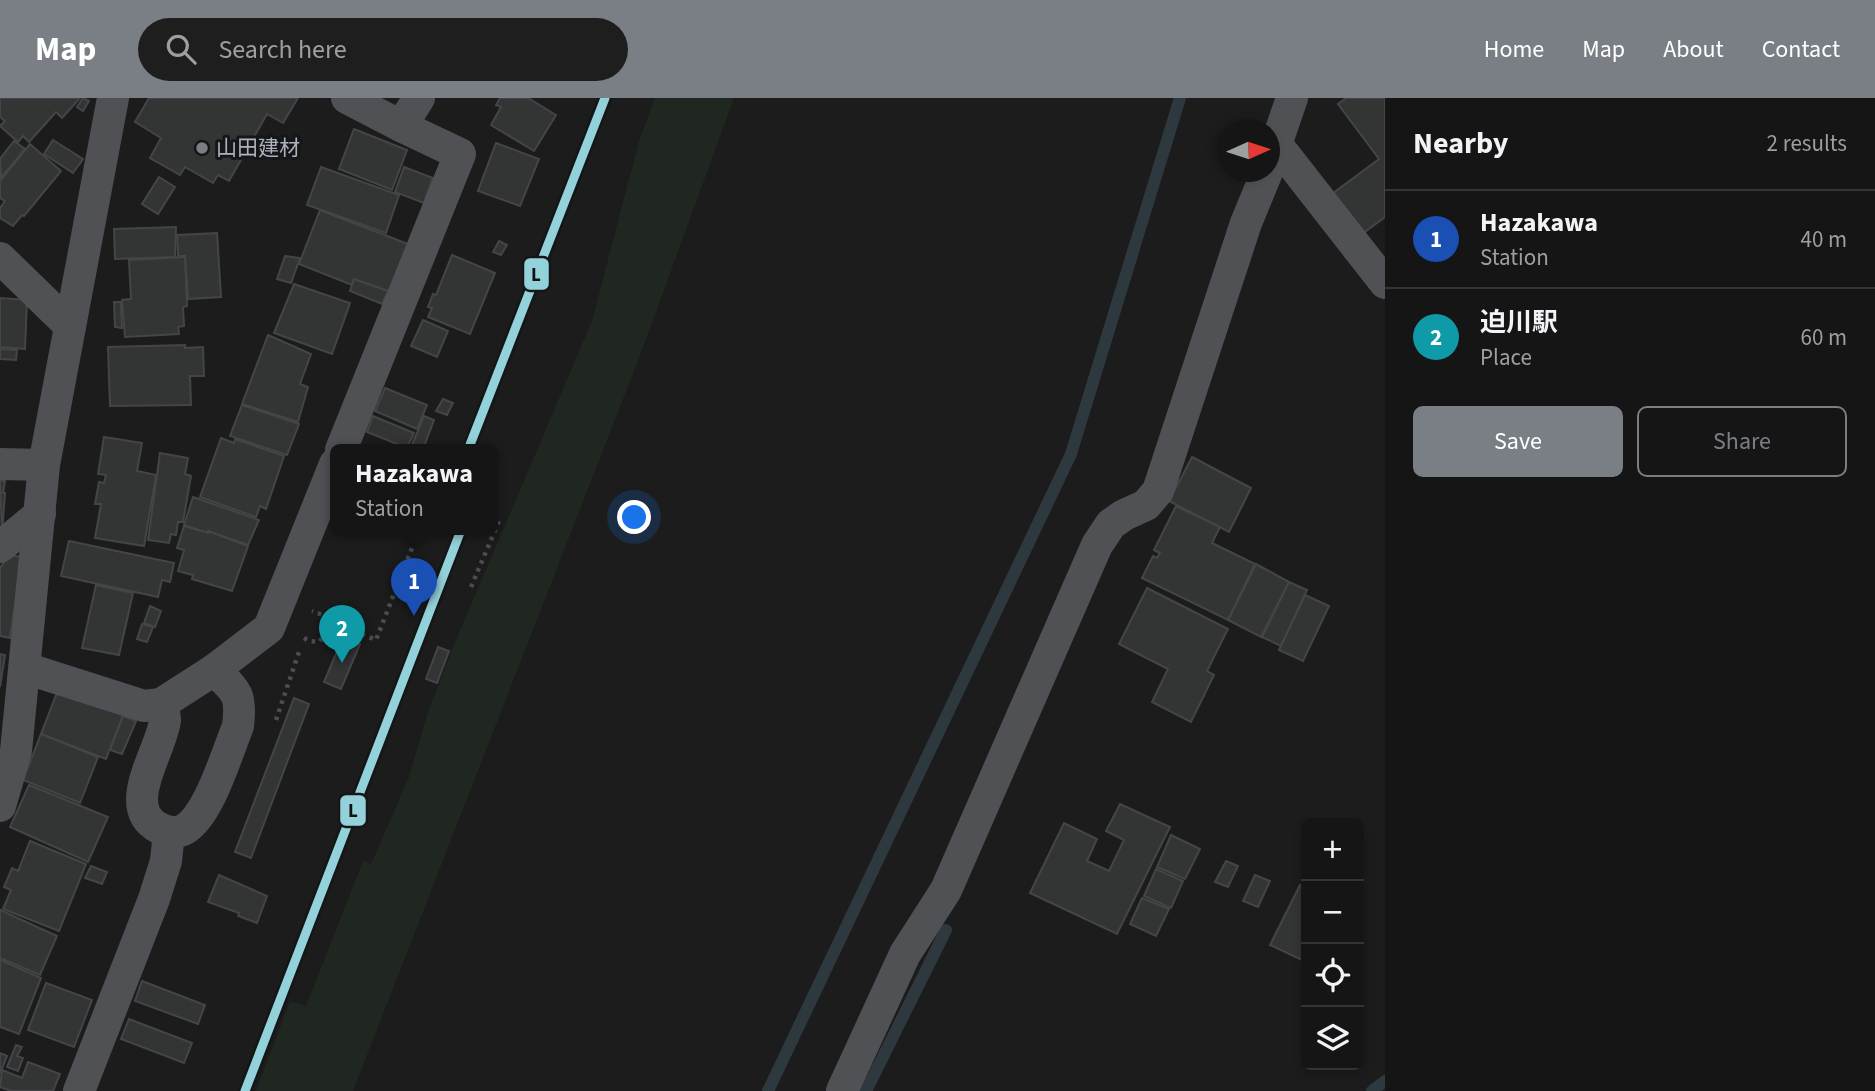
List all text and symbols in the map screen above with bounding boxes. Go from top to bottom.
search box [138,18,628,81]
text: Map [35,26,96,73]
icon: search [162,30,200,68]
text: Search here [218,31,347,68]
text: Home [1484,32,1544,67]
text: Map [1582,32,1625,67]
text: About [1663,32,1724,67]
text: Contact [1762,32,1840,67]
north arrow [1217,119,1280,182]
text: Nearby [1413,122,1508,165]
text: 2 results [1767,127,1847,160]
place label: 山田建材 [216,133,300,163]
marker: 山田建材 [194,140,210,156]
text: Hazakawa [1480,204,1598,241]
text: 1 [1430,223,1442,256]
text: 40 m [1800,223,1847,256]
text: Station [1480,241,1549,274]
line badge: L [523,257,550,291]
text: L [531,262,541,289]
text: 迫川駅 [1480,304,1558,341]
text: 2 [1430,321,1442,354]
text: 60 m [1800,321,1847,354]
text: Place [1480,341,1532,374]
button: Save [1413,406,1623,477]
button: Share [1637,406,1847,477]
popup [330,444,498,535]
text: Hazakawa [355,455,473,492]
text: Station [355,492,424,525]
your location [617,500,651,534]
pin: 1 [391,558,437,616]
pin: 2 [319,605,365,663]
line badge: L [339,794,367,827]
text: L [348,798,358,825]
map controls [1301,818,1364,1070]
button: + [1301,818,1364,881]
button: − [1301,881,1364,944]
button: locate [1301,944,1364,1007]
button: layers [1301,1007,1364,1070]

